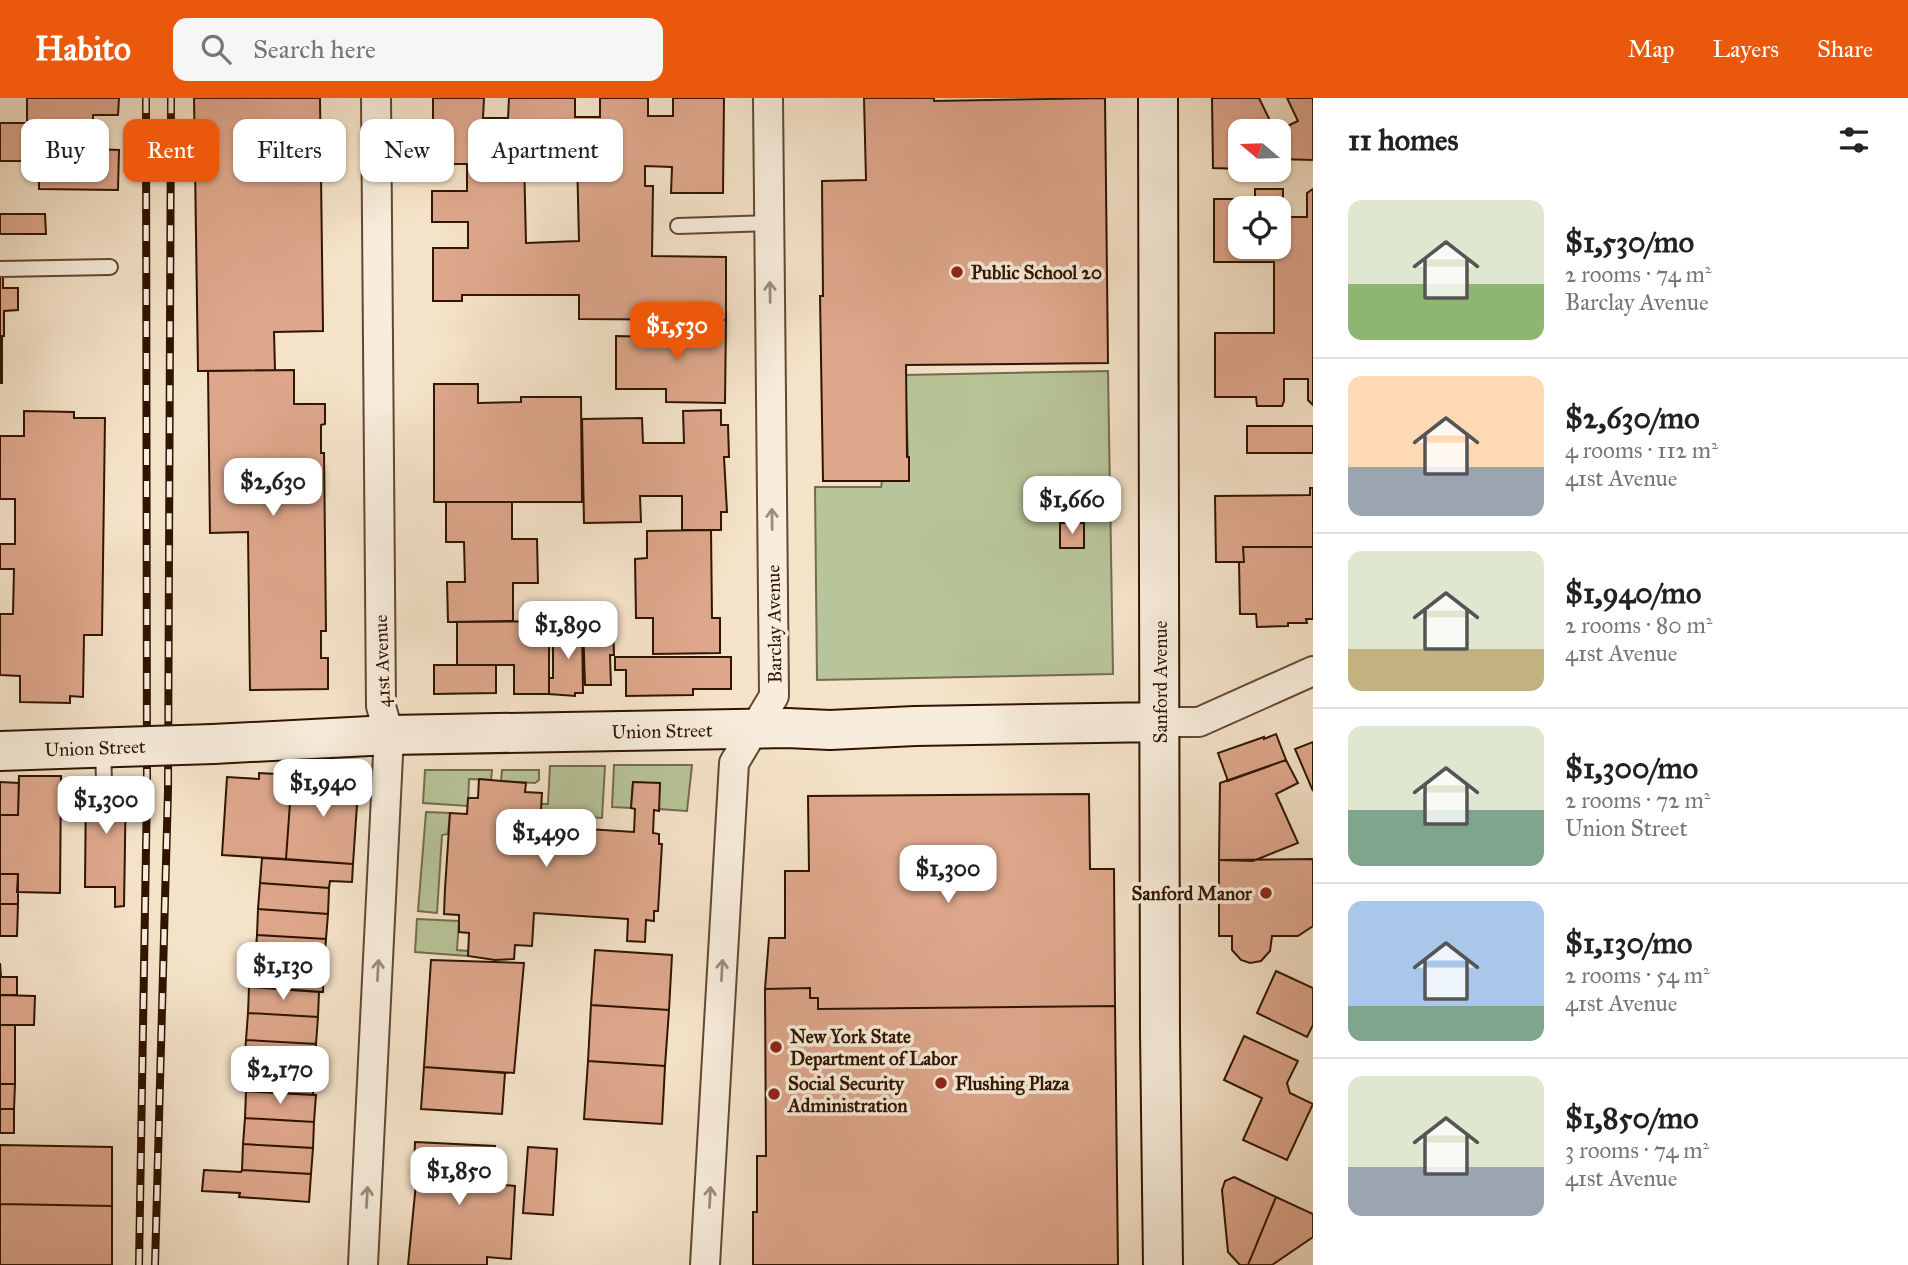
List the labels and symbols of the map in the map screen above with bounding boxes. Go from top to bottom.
north arrow [1228,119,1292,182]
place label: Public School 20 [971,261,1102,284]
marker: Public School 20 [949,264,965,280]
one-way arrow [763,280,777,303]
pin: $1,530 [620,302,734,362]
pin: $2,630 [216,458,330,518]
pin: $1,660 [1015,476,1129,536]
one-way arrow [766,508,779,531]
street label: Barclay Avenue [761,564,787,684]
pin: $1,890 [511,602,625,661]
street label: 41st Avenue [369,614,395,708]
street label: Sanford Avenue [1149,620,1172,743]
street label: Union Street [611,719,713,743]
street label: Union Street [44,735,146,761]
pin: $1,940 [266,760,380,819]
pin: $1,300 [49,776,163,836]
pin: $1,490 [489,810,603,869]
pin: $1,300 [891,846,1005,905]
place label: Sanford Manor [1132,882,1253,905]
marker: Sanford Manor [1258,885,1274,901]
pin: $1,130 [226,942,340,1002]
one-way arrow [371,958,384,981]
one-way arrow [716,959,729,982]
place label: New York State Department of Labor [790,1025,958,1071]
marker: New York State Department of Labor [768,1039,784,1055]
pin: $2,170 [223,1046,337,1106]
place label: Social Security Administration [786,1072,908,1117]
place label: Flushing Plaza [955,1072,1070,1096]
marker: Flushing Plaza [933,1075,949,1091]
marker: Social Security Administration [766,1086,782,1102]
pin: $1,850 [402,1148,516,1207]
one-way arrow [360,1186,373,1209]
one-way arrow [703,1186,716,1209]

